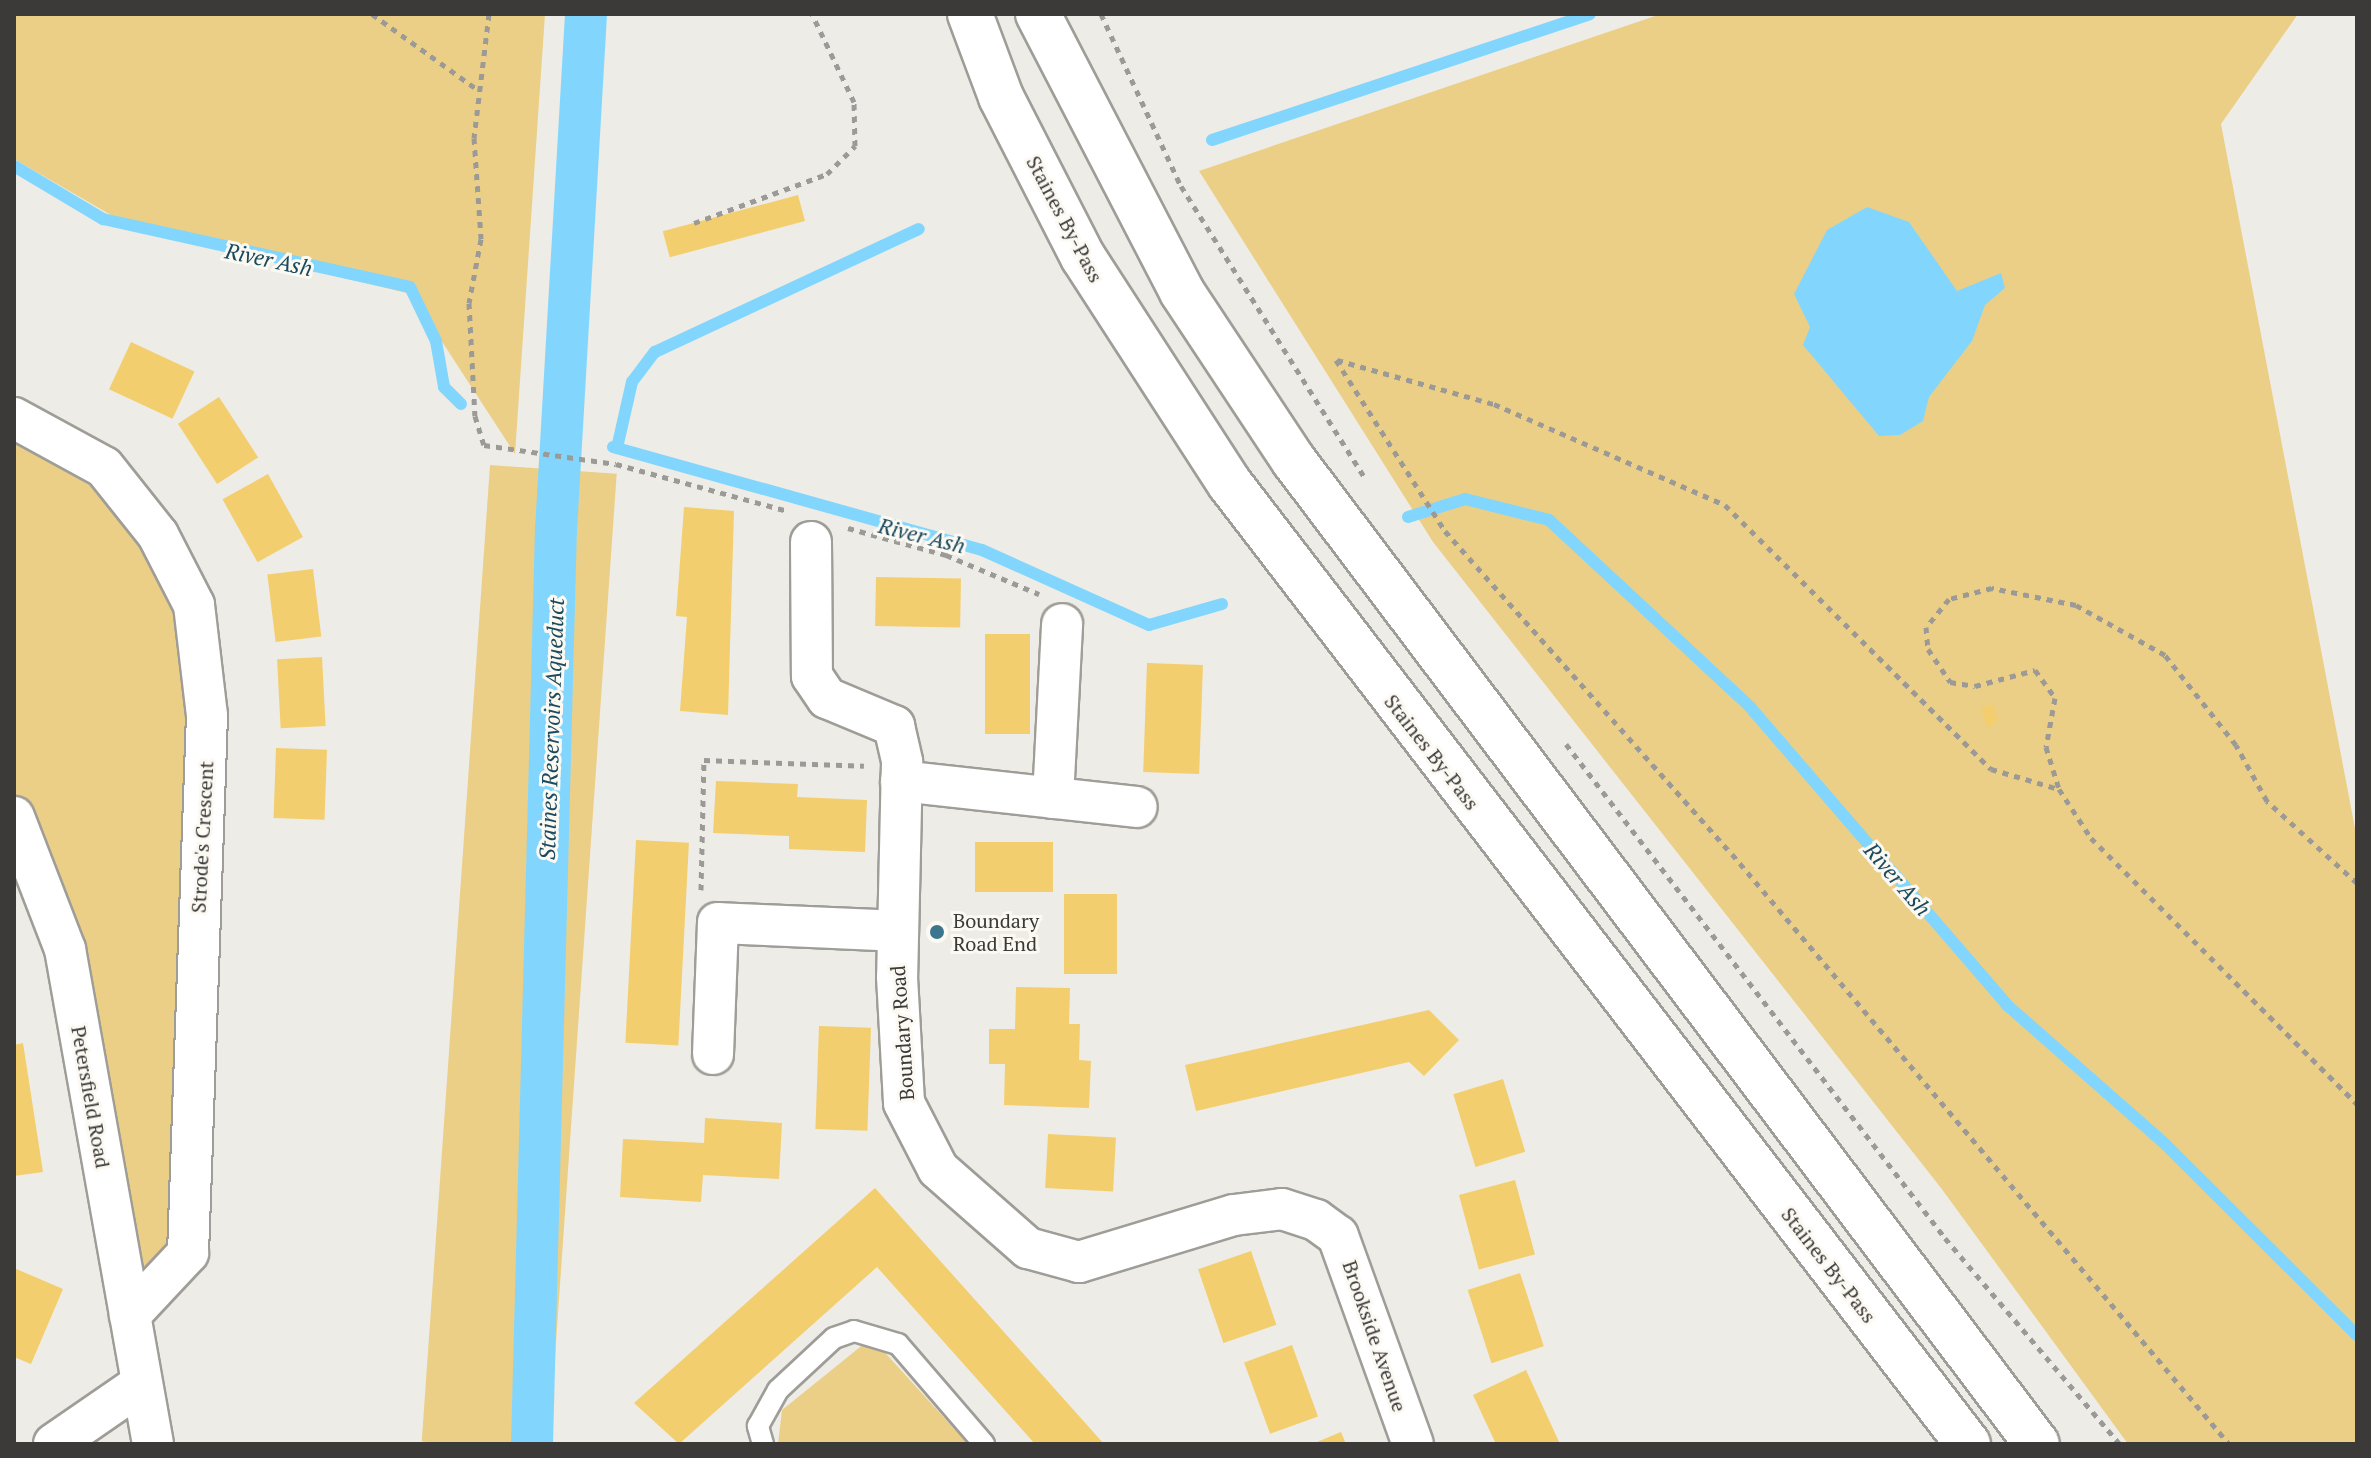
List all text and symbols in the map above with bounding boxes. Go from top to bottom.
street label: Staines By-Pass [1022,152,1108,286]
water label: River Ash [223,237,315,281]
water label: River Ash [876,511,968,559]
water label: Staines Reservoirs Aqueduct [533,597,569,861]
street label: Staines By-Pass [1380,690,1484,814]
street label: Strode's Crescent [186,760,218,914]
water label: River Ash [1859,837,1937,921]
place label: Boundary Road End [953,908,1039,955]
marker: Boundary Road End [928,923,946,941]
street label: Boundary Road [885,965,919,1101]
street label: Petersfield Road [67,1024,115,1170]
street label: Staines By-Pass [1777,1203,1881,1327]
street label: Brookside Avenue [1338,1257,1412,1415]

